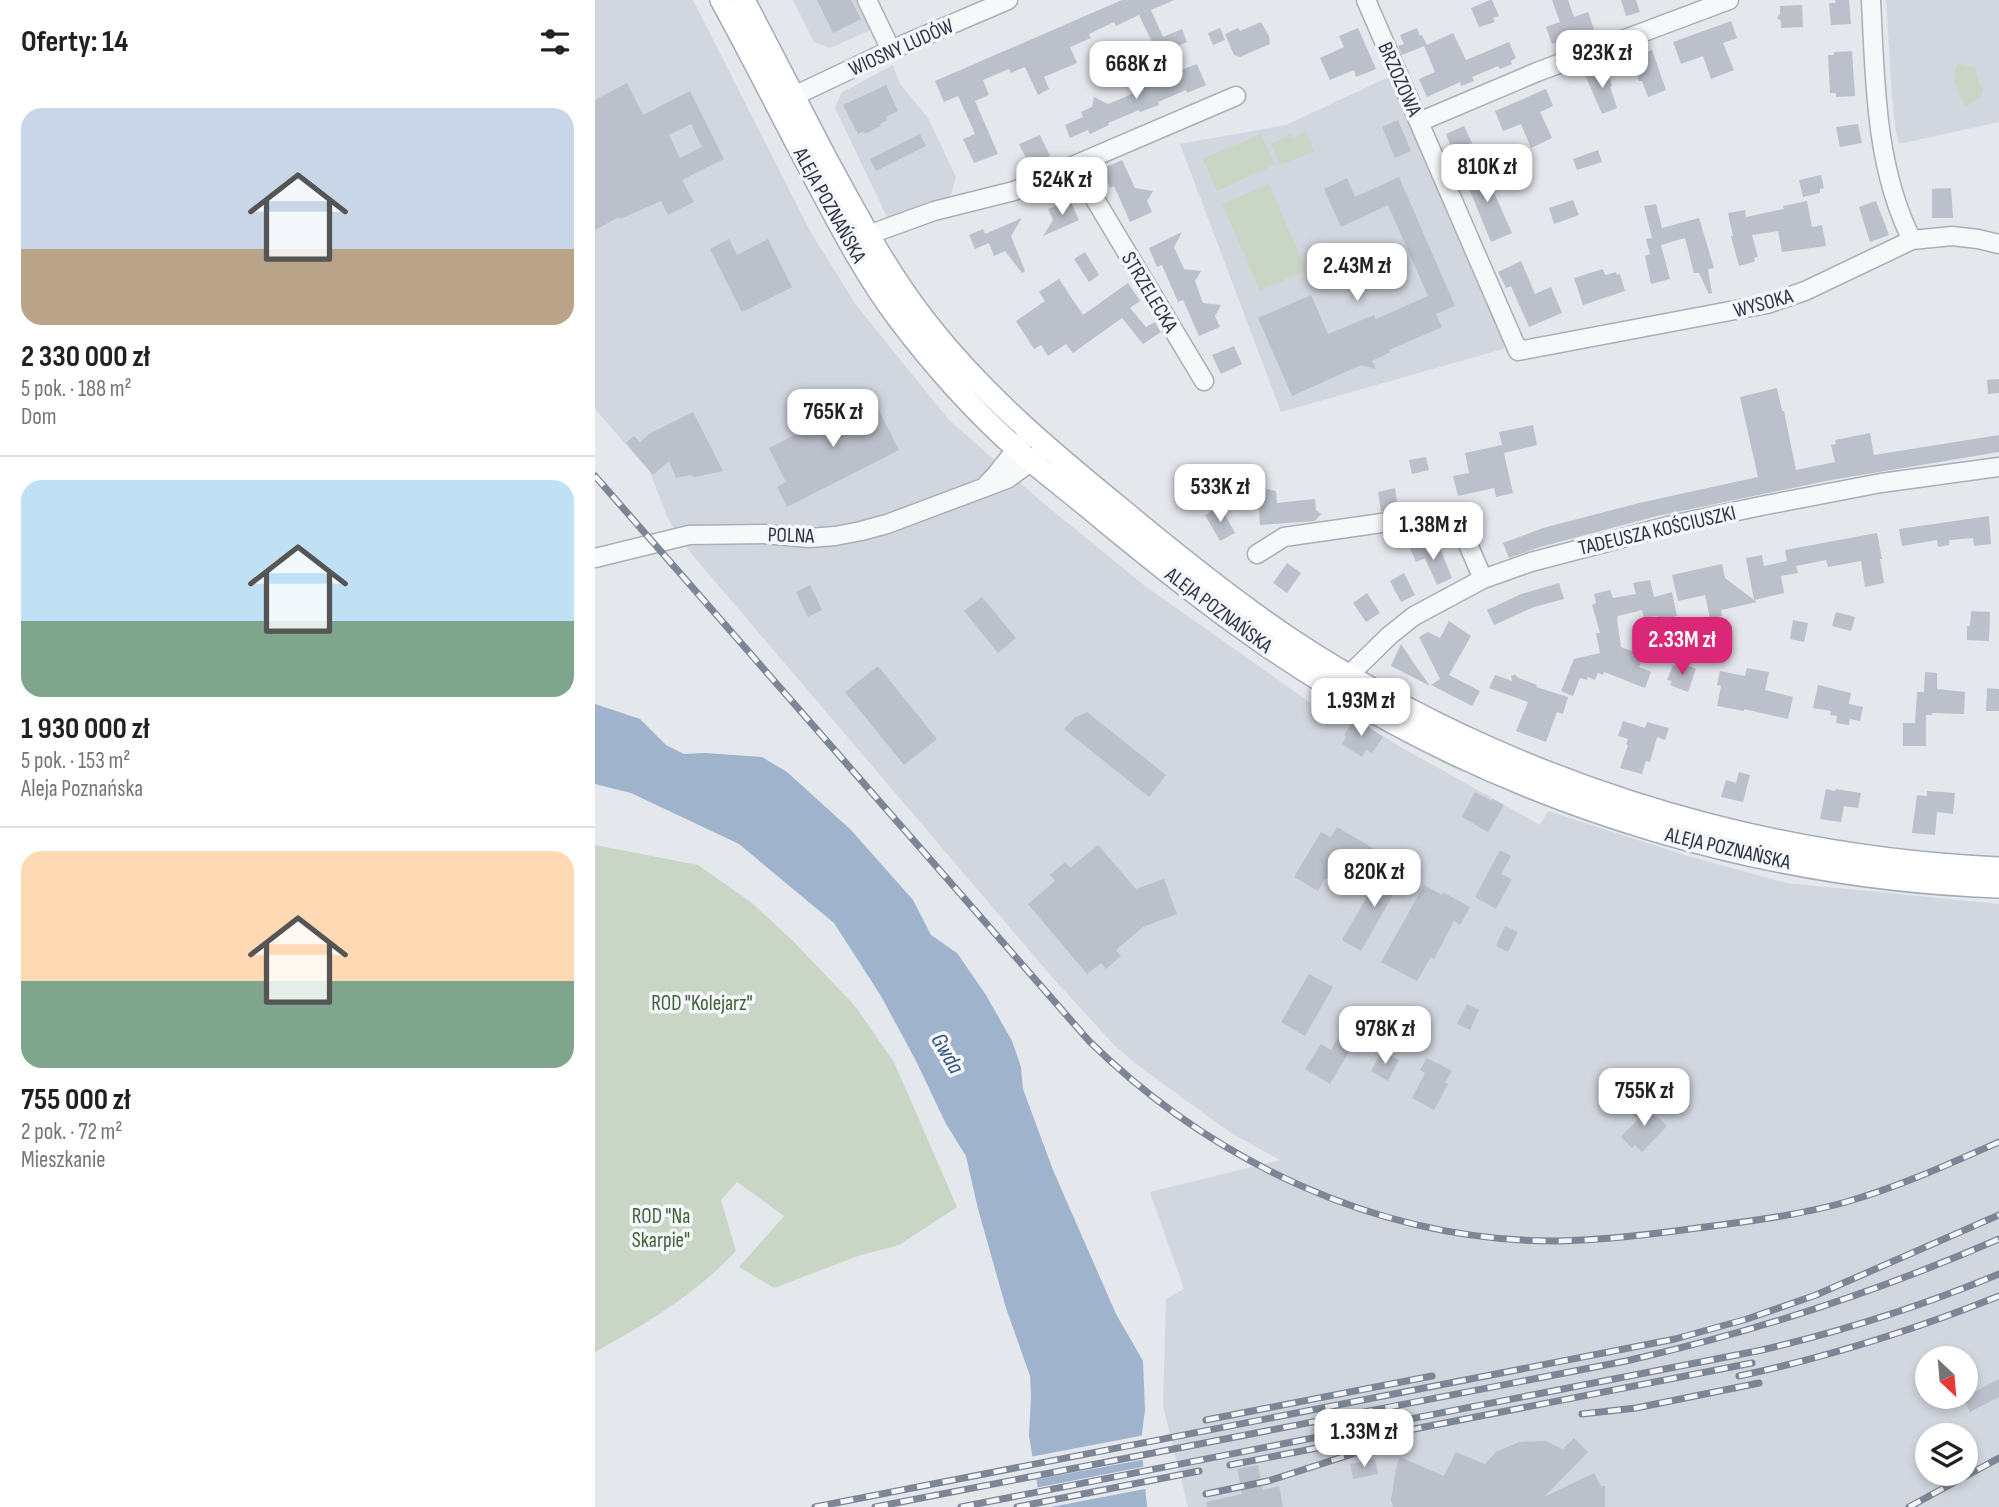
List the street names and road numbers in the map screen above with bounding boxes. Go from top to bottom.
street label: WIOSNY LUDÓW [845,13,958,82]
street label: BRZOZOWA [1372,38,1427,121]
street label: ALEJA POZNAŃSKA [787,142,872,268]
street label: STRZELECKA [1116,248,1184,338]
street label: WYSOKA [1731,283,1796,323]
street label: TADEUSZA KOŚCIUSZKI [1576,500,1738,561]
street label: POLNA [767,522,816,549]
street label: ALEJA POZNAŃSKA [1159,561,1278,659]
street label: ALEJA POZNAŃSKA [1662,822,1794,875]

